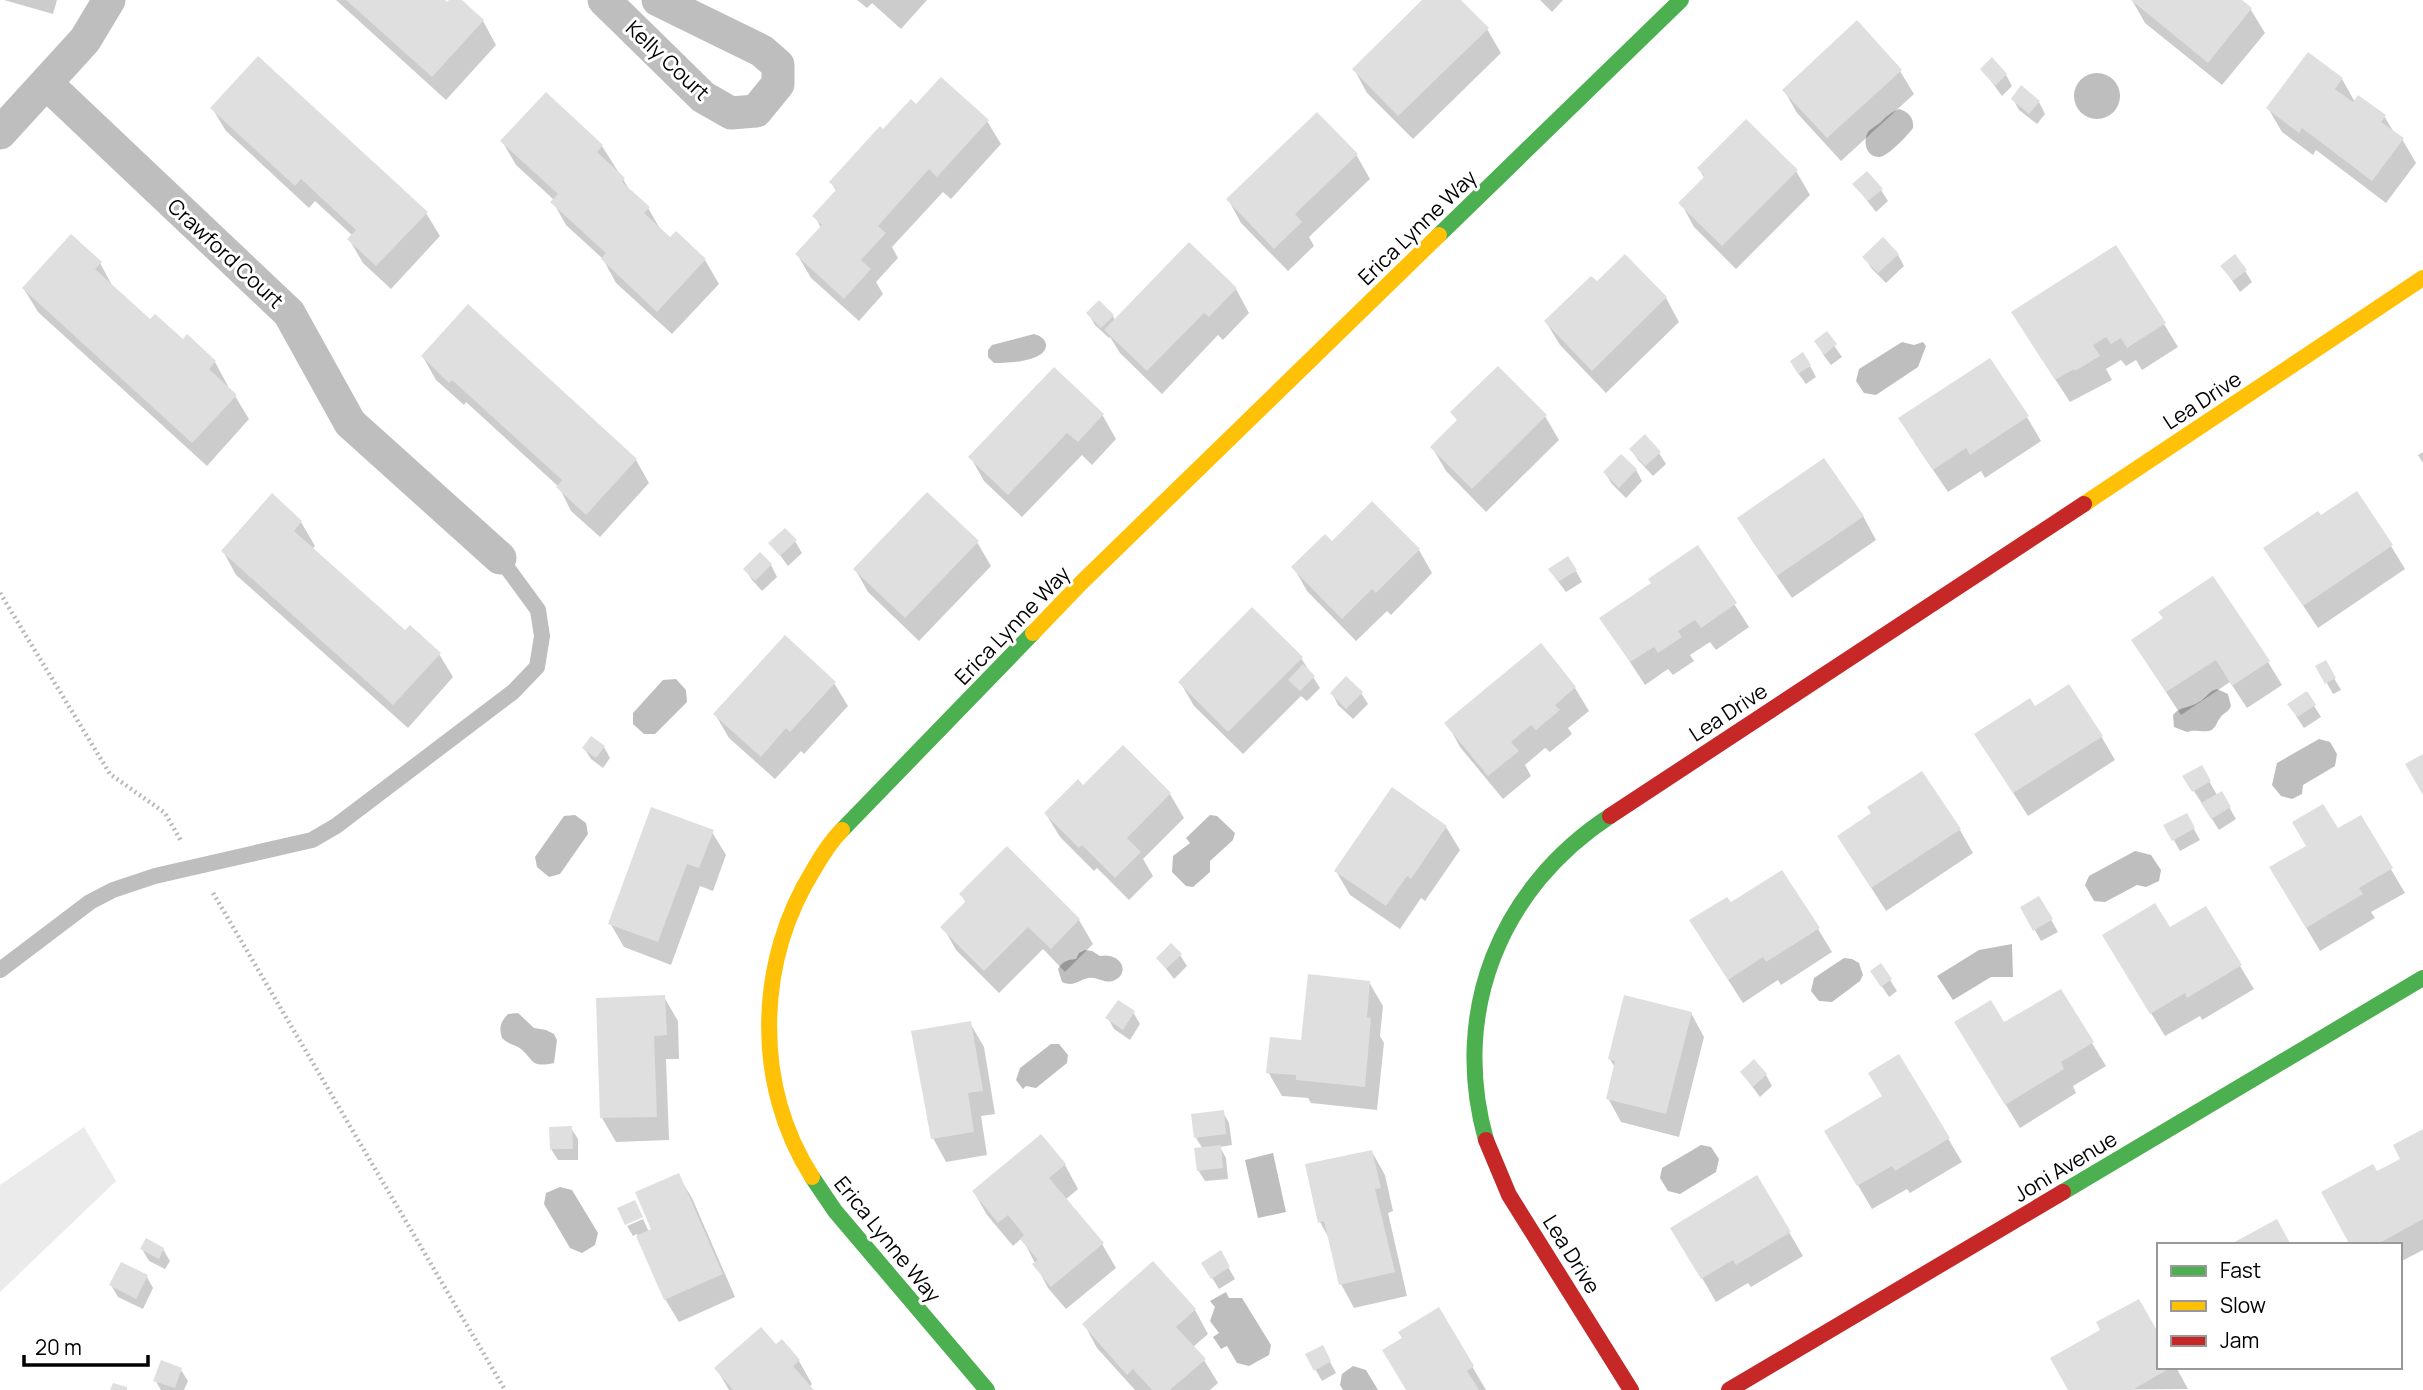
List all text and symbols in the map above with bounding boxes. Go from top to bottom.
street label: Kelly Court [620,14,716,106]
street label: Erica Lynne Way [1352,163,1482,291]
street label: Crawford Court [162,192,290,314]
street label: Lea Drive [2158,364,2246,436]
street label: Erica Lynne Way [948,560,1076,690]
street label: Lea Drive [1684,676,1772,748]
street label: Joni Avenue [2008,1124,2122,1208]
street label: Erica Lynne Way [828,1170,948,1308]
street label: Lea Drive [1537,1209,1607,1299]
legend [2157,1243,2402,1369]
text: Fast [2220,1256,2261,1284]
text: Slow [2220,1291,2266,1319]
scale bar [24,1324,149,1368]
text: Jam [2220,1326,2259,1354]
text: 20 m [35,1333,82,1361]

